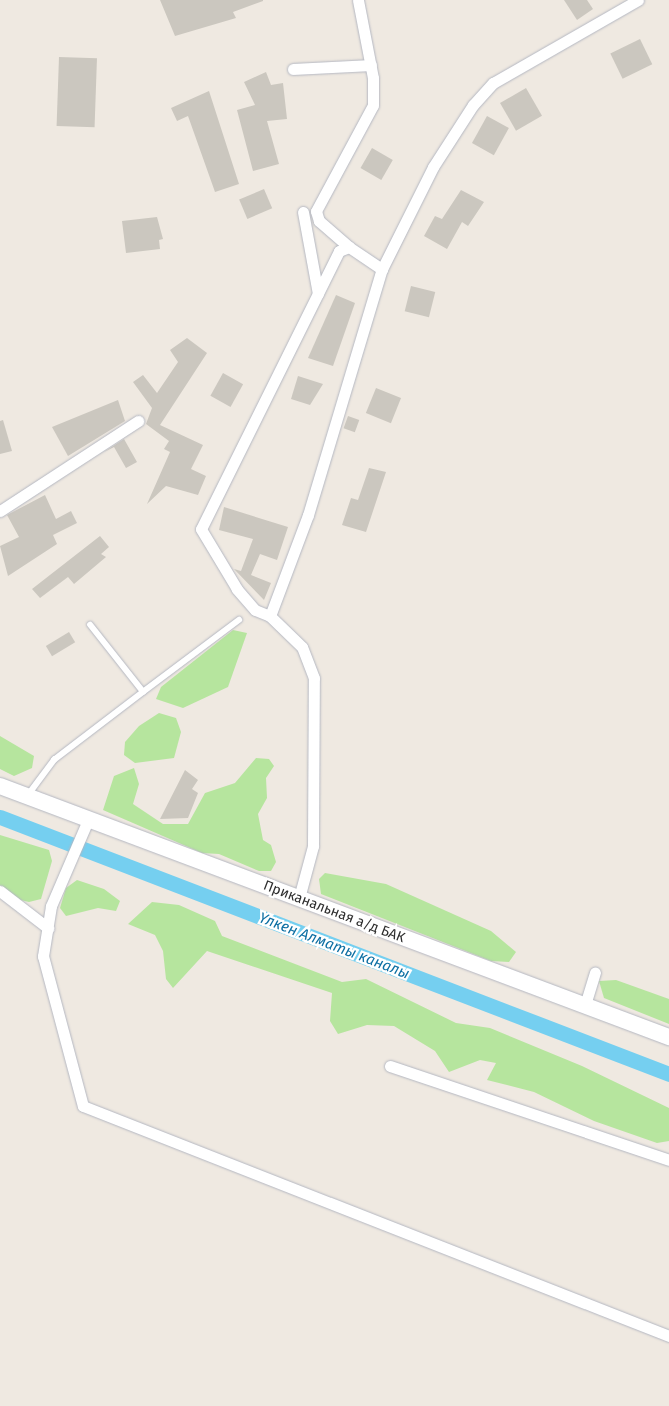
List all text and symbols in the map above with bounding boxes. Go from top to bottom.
street label: Приканальная а/д БАК [261,877,407,947]
water label: Үлкен Алматы каналы [256,909,412,983]

